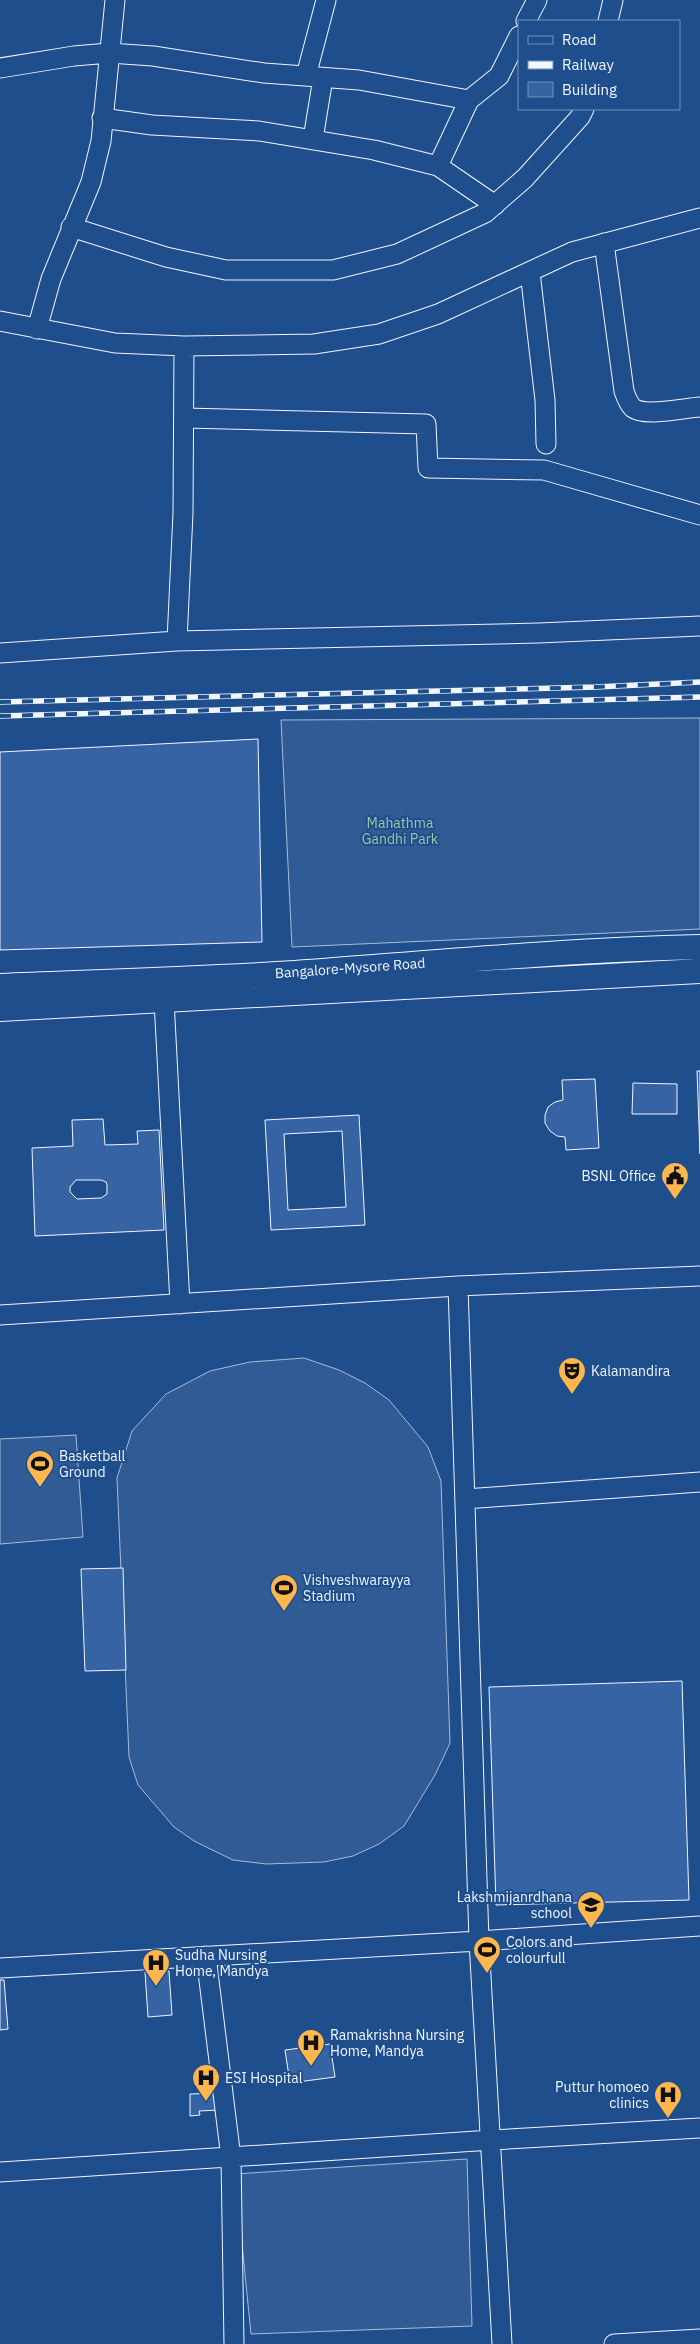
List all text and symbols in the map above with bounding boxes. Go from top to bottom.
legend [518,20,680,110]
text: Road [562,30,597,49]
text: Railway [562,55,615,74]
text: Building [562,80,617,99]
park label: Mahathma Gandhi Park [362,814,439,848]
street label: Bangalore-Mysore Road [274,954,426,982]
public building icon: BSNL Office [660,1161,690,1200]
place label: BSNL Office [581,1167,656,1185]
theatre icon: Kalamandira [557,1356,587,1395]
place label: Kalamandira [591,1362,671,1380]
place label: Basketball Ground [59,1447,126,1481]
sports icon: Basketball Ground [25,1449,55,1488]
place label: Vishveshwarayya Stadium [303,1571,411,1605]
sports icon: Vishveshwarayya Stadium [269,1573,299,1612]
place label: Lakshmijanrdhana school [457,1888,573,1922]
school or university icon: Lakshmijanrdhana school [576,1890,606,1929]
place label: Colors and colourfull [506,1933,573,1967]
sports icon: Colors and colourfull [472,1935,502,1974]
place label: Sudha Nursing Home, Mandya [175,1946,269,1980]
hospital icon: Sudha Nursing Home, Mandya [141,1948,171,1987]
place label: Ramakrishna Nursing Home, Mandya [330,2026,465,2060]
hospital icon: Ramakrishna Nursing Home, Mandya [296,2028,326,2067]
hospital icon: ESI Hospital [191,2063,221,2102]
place label: ESI Hospital [225,2069,303,2087]
place label: Puttur homoeo clinics [555,2078,649,2112]
hospital icon: Puttur homoeo clinics [653,2080,683,2119]

